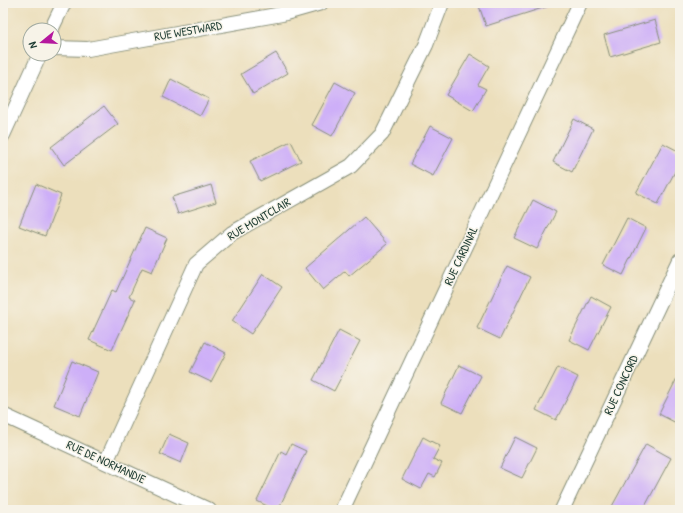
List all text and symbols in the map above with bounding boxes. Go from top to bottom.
street label: RUE WESTWARD [153,16,223,45]
north arrow [22,22,62,62]
text: N [25,40,40,50]
street label: RUE MONTCLAIR [224,193,294,244]
street label: RUE CARDINAL [439,223,482,288]
street label: RUE CONCORD [599,352,642,417]
street label: RUE DE NORMANDIE [64,436,149,488]

